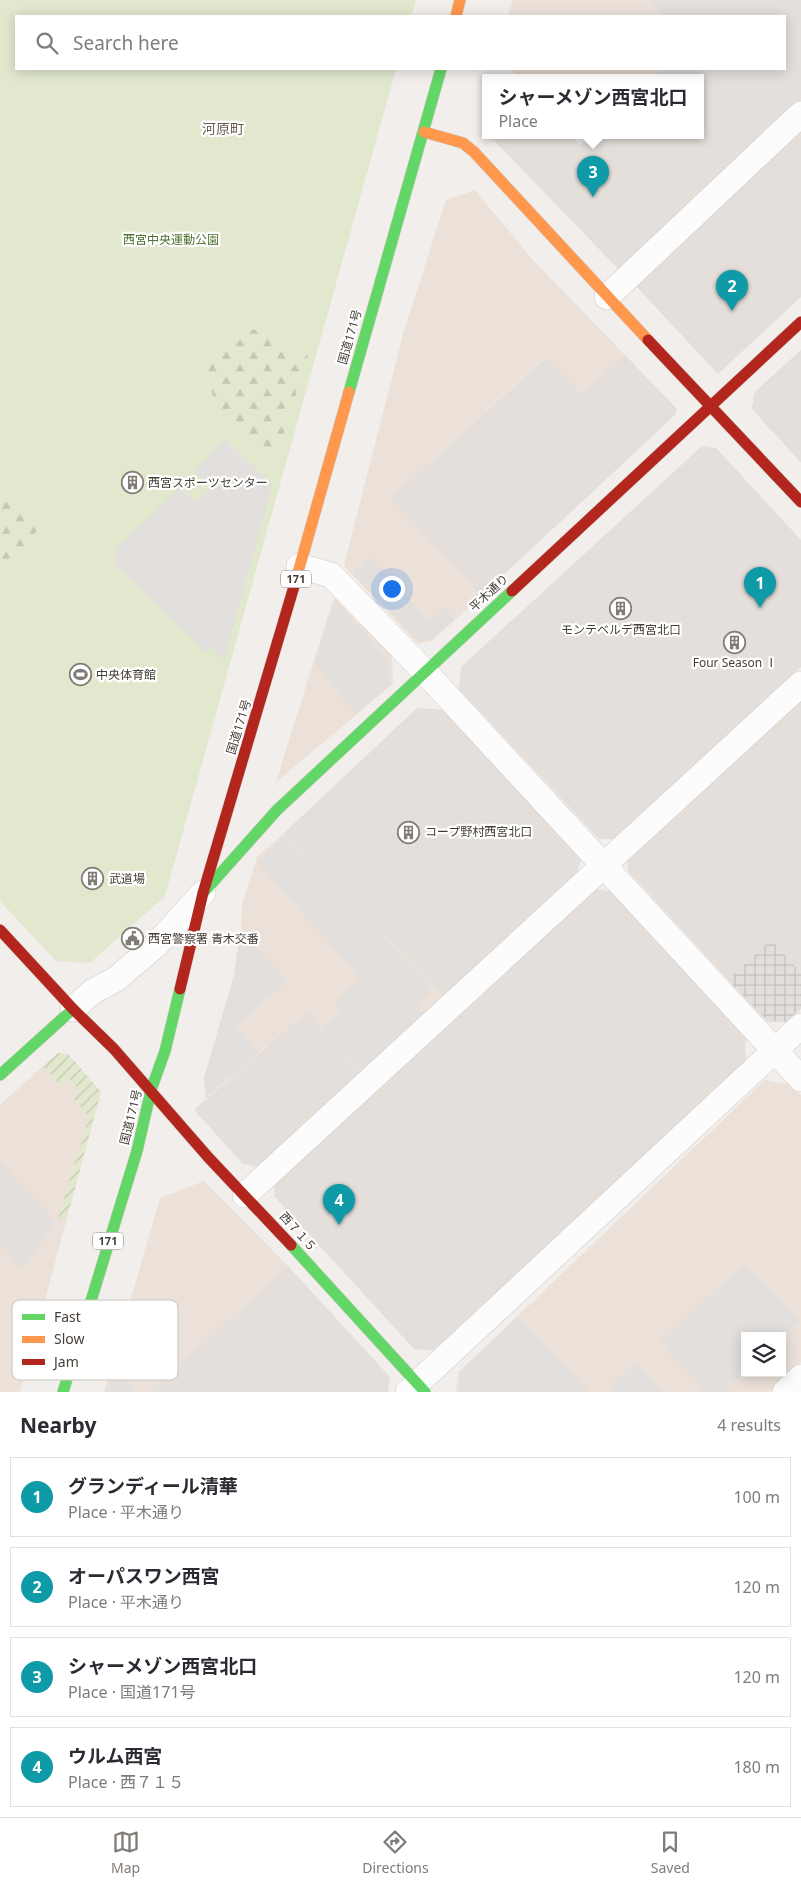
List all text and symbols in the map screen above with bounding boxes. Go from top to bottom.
search box [15,15,786,70]
icon: search [33,29,61,57]
text: Search here [73,30,179,56]
popup [482,74,704,139]
text: シャーメゾン西宮北口 [498,84,688,110]
text: Place [498,110,538,132]
district label: 河原町 [202,119,244,138]
pin: 3 [577,156,609,197]
park label: 西宮中央運動公園 [123,231,219,248]
pin: 2 [716,270,748,311]
street label: 国道171号 [334,307,365,366]
building icon: 西宮スポーツセンター [120,471,144,495]
place label: 西宮スポーツセンター [148,474,268,491]
pin: 1 [744,567,776,608]
road number: 171 [281,570,311,588]
street label: 平木通り [465,570,512,615]
your location [379,576,405,602]
building icon: モンテベルデ西宮北口 [609,597,633,621]
place label: モンテベルデ西宮北口 [561,621,681,638]
building icon: Four Season Ⅰ [723,630,747,654]
place label: Four Season Ⅰ [693,654,777,671]
sports icon: 中央体育館 [68,663,92,687]
place label: 中央体育館 [96,666,156,683]
street label: 国道171号 [222,697,255,756]
building icon: コープ野村西宮北口 [397,820,421,844]
place label: コープ野村西宮北口 [425,823,532,840]
building icon: 武道場 [81,867,105,891]
place label: 武道場 [109,870,145,887]
public building icon: 西宮警察署 青木交番 [120,927,144,951]
place label: 西宮警察署 青木交番 [148,930,259,947]
street label: 国道171号 [115,1087,146,1146]
pin: 4 [323,1184,355,1225]
street label: 西７１５ [276,1208,321,1255]
road number: 171 [93,1232,123,1250]
legend [12,1300,178,1380]
text: Fast [54,1307,81,1326]
text: Slow [54,1329,85,1348]
map controls [741,1332,786,1377]
button: layers [741,1332,786,1377]
text: Jam [52,1352,79,1371]
text: Nearby [20,1411,96,1439]
text: 4 results [717,1414,781,1436]
text: グランディール清華 [68,1473,238,1499]
text: 1 [32,1486,42,1508]
text: 100 m [733,1486,780,1508]
text: Place · 平木通り [68,1501,184,1523]
text: オーパスワン西宮 [68,1563,220,1589]
text: 2 [32,1576,42,1598]
text: 120 m [733,1576,780,1598]
text: Place · 平木通り [68,1591,184,1613]
text: シャーメゾン西宮北口 [68,1653,257,1679]
text: 3 [32,1666,42,1688]
text: 120 m [733,1666,780,1688]
text: Place · 国道171号 [68,1681,196,1703]
text: ウルム西宮 [68,1743,163,1769]
text: 4 [32,1756,42,1778]
text: 180 m [733,1756,780,1778]
text: Place · 西７１５ [68,1771,184,1793]
tab: Map [111,1828,140,1877]
tab: Directions [362,1828,429,1877]
tab: Saved [651,1828,690,1877]

